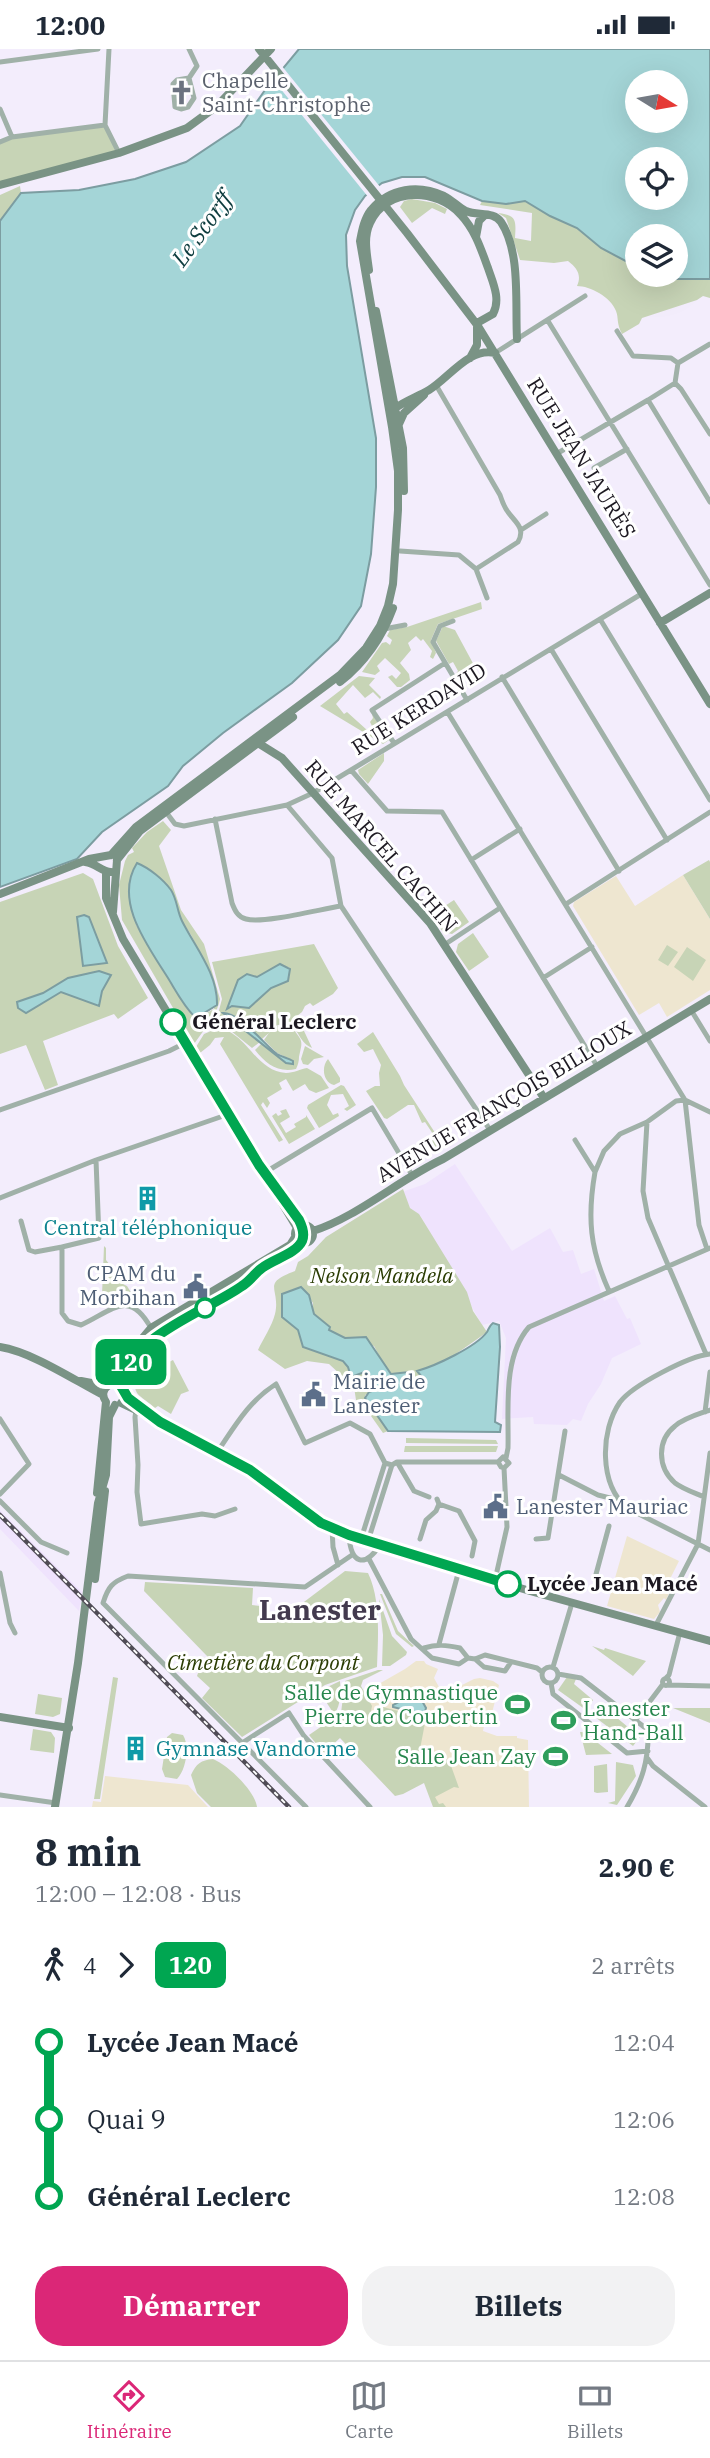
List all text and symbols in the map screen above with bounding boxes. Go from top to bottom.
text: 12:00 [35,8,105,42]
place label: Chapelle Saint-Christophe [202,66,371,118]
north arrow [625,70,688,133]
map controls [625,70,688,287]
church icon: Chapelle Saint-Christophe [168,79,196,107]
button: locate [625,147,688,210]
water label: Le Scorff [164,182,241,272]
button: layers [625,224,688,287]
street label: RUE JEAN JAURÈS [521,372,643,543]
street label: RUE KERDAVID [346,656,491,761]
street label: RUE MARCEL CACHIN [299,753,464,937]
place label: Général Leclerc [192,1007,356,1035]
marker: Général Leclerc [160,1009,186,1035]
street label: AVENUE FRANÇOIS BILLOUX [371,1014,636,1188]
building icon: Central téléphonique [134,1185,162,1213]
place label: Central téléphonique [44,1213,252,1241]
place label: CPAM du Morbihan [79,1259,176,1311]
park label: Nelson Mandela [310,1261,454,1289]
public building icon: CPAM du Morbihan [182,1272,210,1300]
unlabelled marker [195,1298,215,1318]
line badge: 120 [91,1339,171,1385]
text: 120 [109,1346,153,1378]
place label: Mairie de Lanester [333,1367,425,1419]
public building icon: Mairie de Lanester [299,1380,327,1408]
place label: Lanester Mauriac [516,1492,688,1520]
public building icon: Lanester Mauriac [482,1493,510,1521]
place label: Lycée Jean Macé [527,1569,698,1597]
marker: Lycée Jean Macé [495,1571,521,1597]
district label: Lanester [259,1591,381,1628]
park label: Cimetière du Corpont [167,1648,360,1676]
place label: Salle de Gymnastique Pierre de Coubertin [284,1678,498,1730]
sports icon: Salle de Gymnastique Pierre de Coubertin [504,1691,532,1719]
place label: Lanester Hand-Ball [583,1694,684,1746]
sports icon: Lanester Hand-Ball [549,1707,577,1735]
place label: Gymnase Vandorme [156,1734,356,1762]
building icon: Gymnase Vandorme [122,1735,150,1763]
place label: Salle Jean Zay [397,1742,537,1770]
sports icon: Salle Jean Zay [542,1743,570,1771]
text: 8 min [35,1827,141,1876]
text: 2.90 € [599,1850,675,1884]
text: 12:00 – 12:08 · Bus [35,1878,242,1908]
icon: walk [35,1946,73,1984]
icon: forward [107,1946,145,1984]
text: 120 [169,1949,212,1981]
text: 4 [83,1950,97,1980]
text: 2 arrêts [591,1950,675,1980]
text: Lycée Jean Macé [87,2025,299,2059]
text: 12:04 [613,2027,675,2057]
text: Quai 9 [87,2102,166,2136]
text: 12:06 [613,2104,675,2134]
text: Général Leclerc [87,2179,291,2213]
text: 12:08 [613,2181,675,2211]
button: Démarrer [35,2266,348,2346]
button: Billets [362,2266,675,2346]
tab: Itinéraire [87,2377,172,2443]
tab: Carte [345,2377,393,2443]
tab: Billets [567,2377,623,2443]

